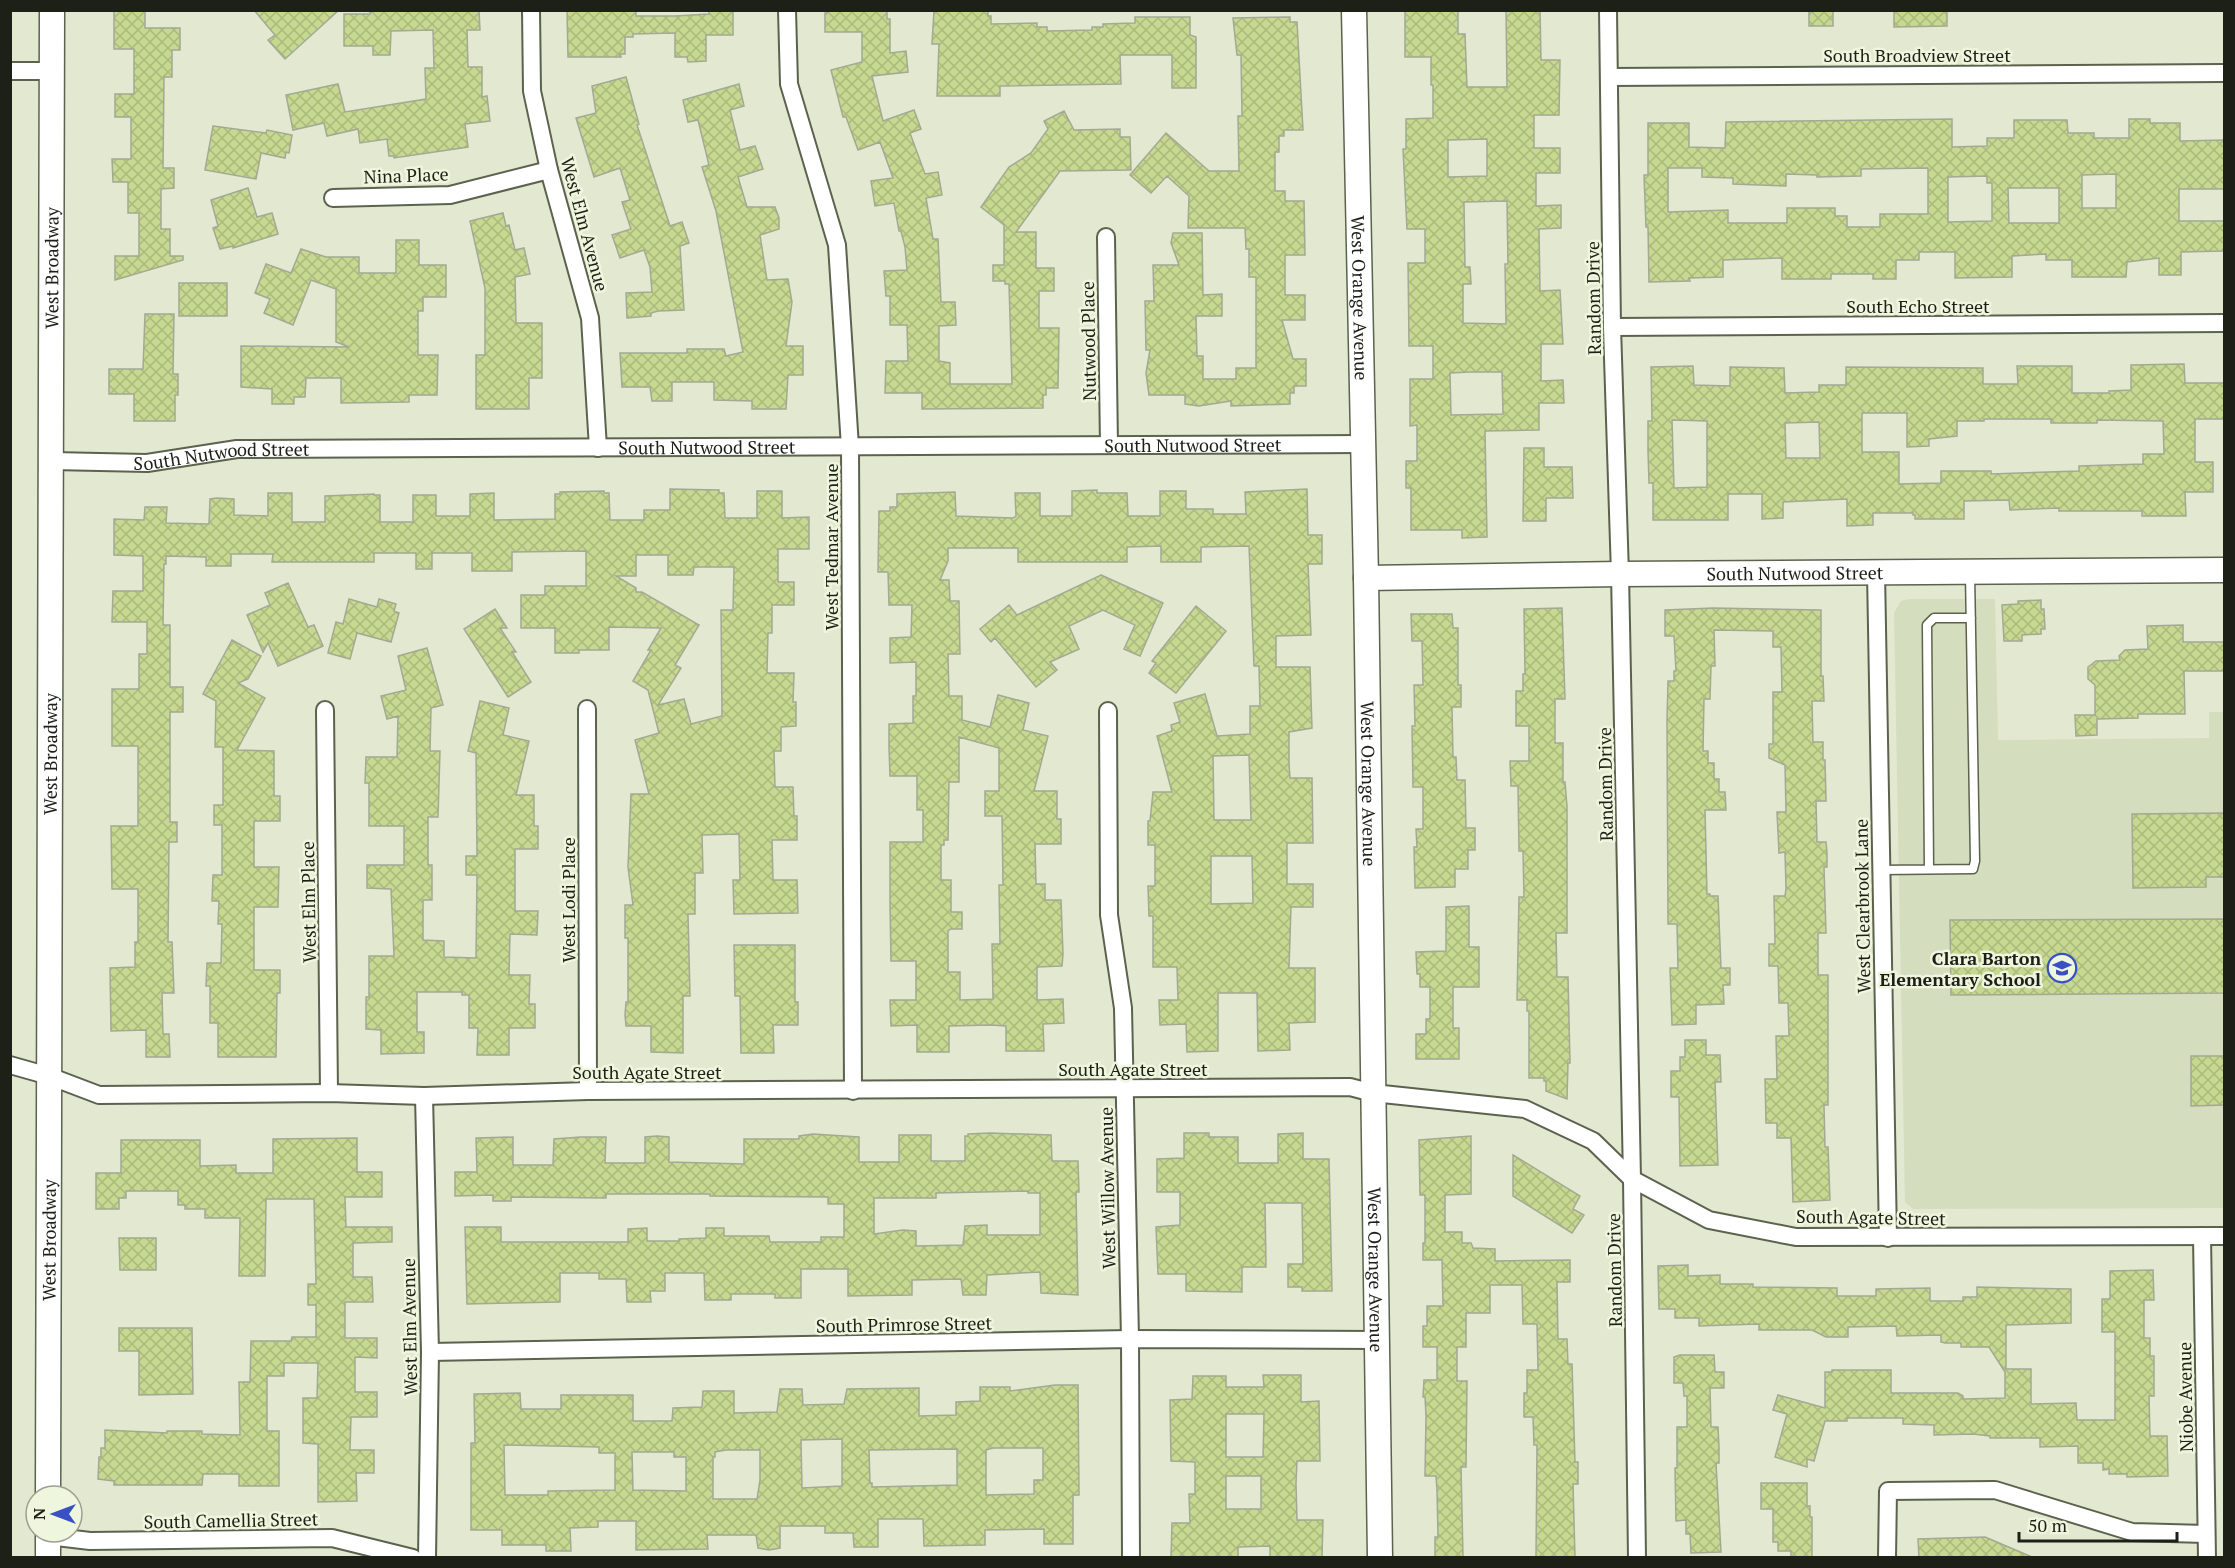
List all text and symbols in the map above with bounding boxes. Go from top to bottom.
street label: South Broadview Street [1823,43,2011,67]
street label: West Elm Avenue [556,154,614,294]
street label: Nina Place [363,162,449,188]
street label: West Broadway [39,206,63,329]
street label: West Orange Avenue [1346,215,1374,381]
street label: Random Drive [1580,241,1606,355]
street label: Nutwood Place [1075,281,1101,401]
street label: South Echo Street [1846,294,1990,318]
street label: South Nutwood Street [1104,432,1282,457]
street label: South Nutwood Street [618,435,796,459]
street label: South Nutwood Street [133,437,310,475]
street label: West Tedmar Avenue [819,463,843,631]
street label: South Nutwood Street [1706,560,1884,585]
street label: West Broadway [38,692,62,815]
street label: West Orange Avenue [1356,701,1382,867]
street label: Random Drive [1592,727,1618,841]
street label: West Clearbrook Lane [1848,818,1876,994]
street label: West Lodi Place [556,837,580,963]
street label: West Elm Place [295,841,321,963]
place label: Clara Barton Elementary School [1879,946,2041,991]
school or university icon: Clara Barton Elementary School [2046,952,2078,984]
street label: South Agate Street [1058,1057,1208,1081]
street label: South Agate Street [572,1060,722,1084]
street label: West Willow Avenue [1094,1107,1120,1269]
street label: West Broadway [37,1178,61,1301]
street label: West Orange Avenue [1363,1187,1389,1353]
street label: South Agate Street [1796,1204,1946,1230]
street label: Random Drive [1601,1213,1627,1327]
street label: West Elm Avenue [396,1258,422,1396]
street label: South Primrose Street [816,1310,993,1338]
street label: Niobe Avenue [2172,1342,2198,1452]
north arrow [24,1484,84,1544]
scale bar [2019,1505,2176,1543]
street label: South Camellia Street [144,1506,319,1534]
text: N [28,1508,50,1520]
text: 50 m [2028,1513,2068,1537]

